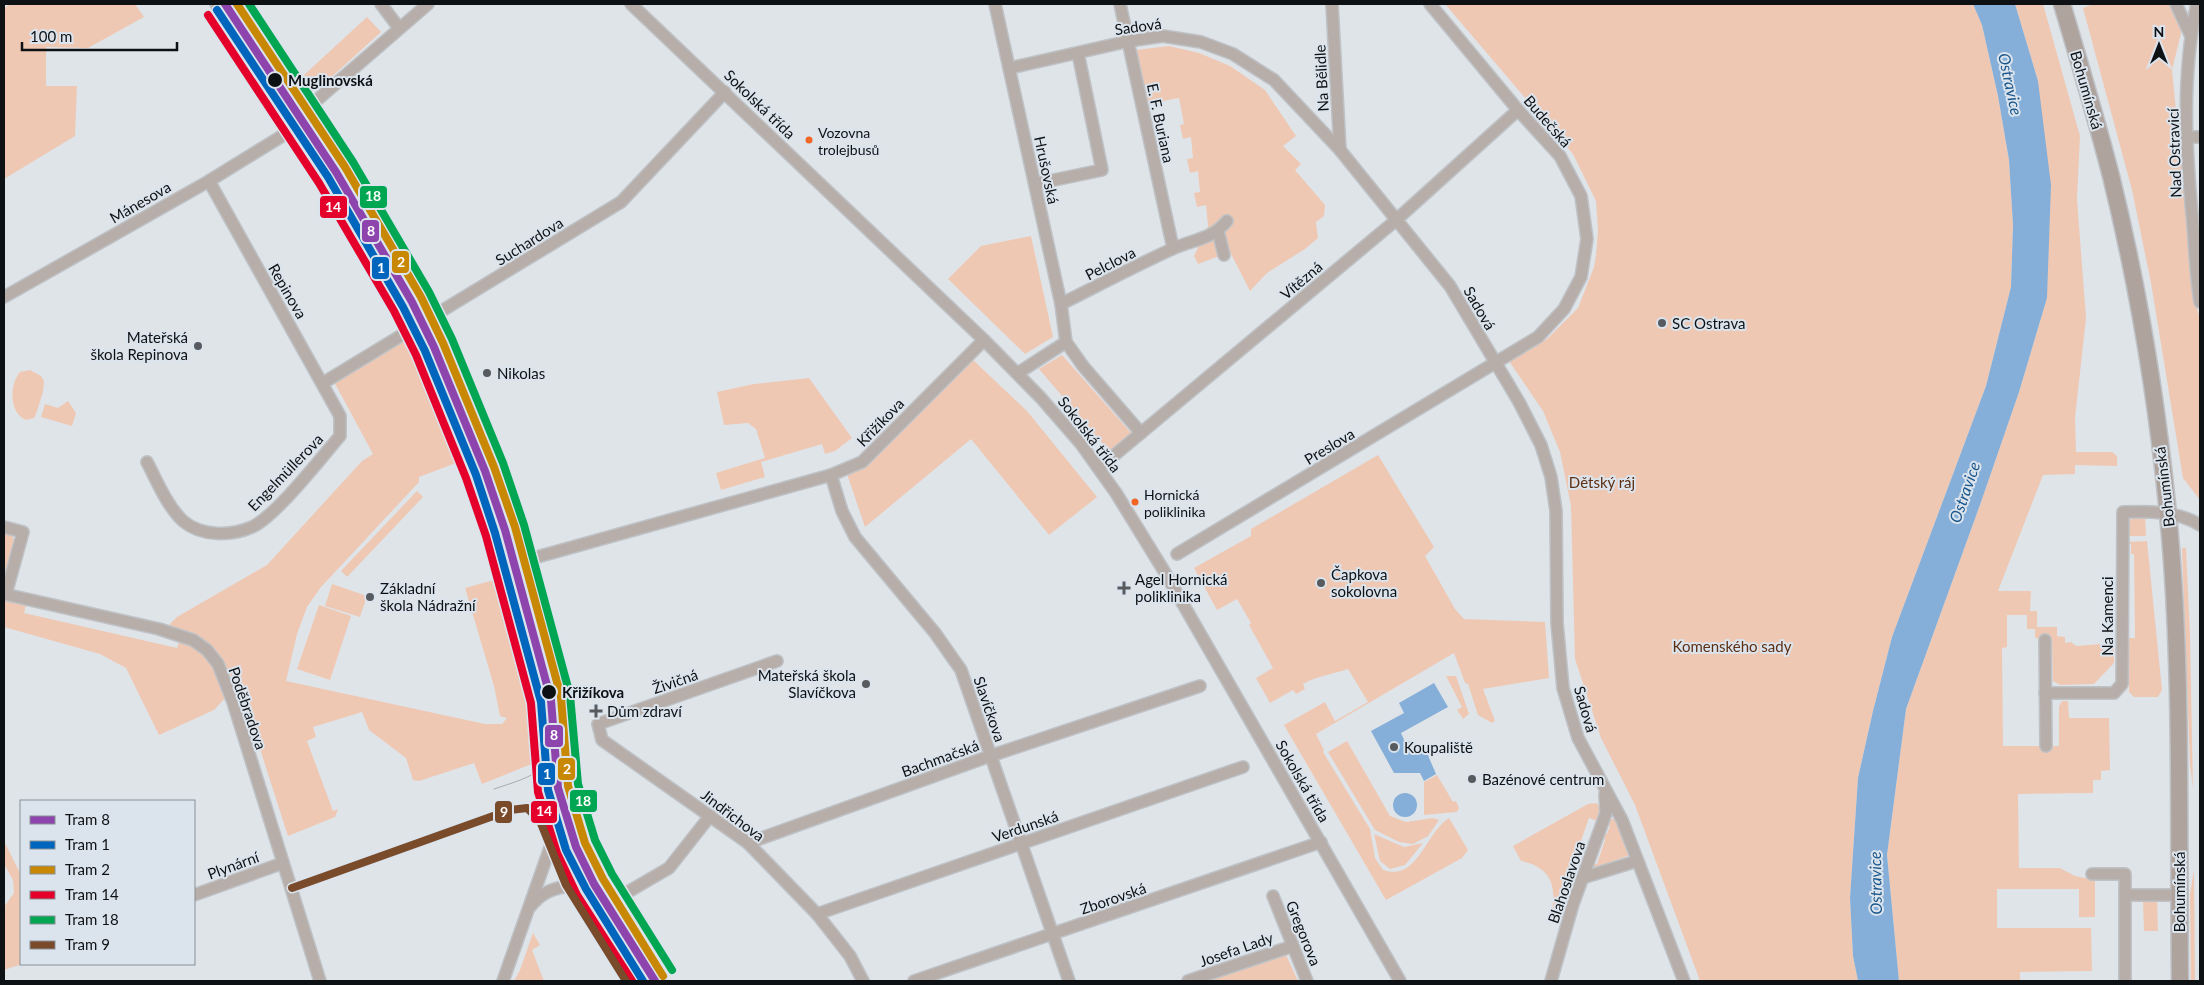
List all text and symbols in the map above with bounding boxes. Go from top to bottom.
street label: Sadová [1113,14,1163,38]
scale bar [22,20,178,52]
north arrow [2134,20,2184,70]
text: N [2154,23,2164,40]
text: 100 m [30,27,72,45]
street label: Na Bělidle [1310,44,1332,112]
street label: Bohumínská [2067,49,2107,131]
water label: Ostravice [1995,51,2027,117]
street label: Sokolská třída [721,66,799,142]
marker: Muglinovská [266,71,284,89]
place label: Muglinovská [288,71,373,89]
street label: E. F. Buriana [1144,82,1178,164]
street label: Budečská [1521,91,1575,151]
street label: Nad Ostravicí [2163,107,2185,198]
place label: Vozovna trolejbusů [818,124,879,158]
street label: Hrušovská [1031,134,1063,206]
marker: Vozovna trolejbusů [804,135,814,145]
street label: Mánesova [106,177,174,227]
line badge: 18 [359,185,388,209]
text: 18 [365,187,381,204]
line badge: 14 [319,195,348,219]
text: 14 [325,198,341,215]
street label: Suchardova [492,213,566,269]
line badge: 8 [361,219,380,243]
text: 8 [367,222,375,239]
street label: Pelclova [1082,243,1138,283]
line badge: 2 [391,250,410,274]
text: 2 [397,253,405,270]
line badge: 1 [371,256,390,280]
street label: Vítězná [1276,257,1326,303]
text: 1 [377,259,385,276]
street label: Repinova [265,260,311,322]
street label: Sadová [1460,283,1500,333]
place label: SC Ostrava [1672,314,1745,332]
marker: SC Ostrava [1656,317,1668,329]
place label: Mateřská škola Repinova [90,328,188,363]
marker: Mateřská škola Repinova [192,340,204,352]
place label: Nikolas [497,364,545,382]
marker: Nikolas [481,367,493,379]
street label: Sokolská třída [1055,392,1125,476]
street label: Křižíkova [853,394,907,450]
street label: Preslova [1301,424,1357,468]
street label: Engelmüllerova [244,430,326,514]
street label: Bohumínská [2150,446,2178,528]
water label: Ostravice [1945,459,1983,525]
park label: Dětský ráj [1569,473,1635,491]
place label: Hornická poliklinika [1144,486,1206,520]
marker: Hornická poliklinika [1130,497,1140,507]
place label: Čapkova sokolovna [1331,565,1397,600]
place label: Agel Hornická poliklinika [1135,570,1228,605]
street label: Na Kamenci [2098,576,2116,656]
marker: Čapkova sokolovna [1315,577,1327,589]
place label: Základní škola Nádražní [380,579,477,614]
marker: Agel Hornická poliklinika [1117,581,1131,595]
marker: Základní škola Nádražní [364,591,376,603]
park label: Komenského sady [1673,637,1792,655]
street label: Poděbradova [225,664,271,752]
street label: Živičná [650,665,700,697]
place label: Mateřská škola Slavíčkova [758,666,856,701]
street label: Slavíčkova [970,674,1010,744]
marker: Mateřská škola Slavíčkova [860,678,872,690]
marker: Křižíkova [540,683,558,701]
place label: Křižíkova [562,683,624,701]
street label: Sadová [1571,684,1601,734]
place label: Dům zdraví [607,702,683,720]
marker: Dům zdraví [589,704,603,718]
line badge: 8 [544,724,564,748]
text: 8 [550,726,558,743]
street label: Bachmačská [899,736,981,780]
street label: Sokolská třída [1272,737,1334,825]
place label: Koupaliště [1404,738,1473,756]
marker: Koupaliště [1388,741,1400,753]
line badge: 2 [557,757,576,781]
text: 2 [563,760,571,777]
line badge: 1 [537,762,556,786]
text: 1 [543,765,551,782]
place label: Bazénové centrum [1482,770,1604,788]
marker: Bazénové centrum [1466,773,1478,785]
street label: Jindřichova [698,785,768,845]
line badge: 18 [569,789,598,813]
text: 18 [575,792,591,809]
legend [20,800,195,965]
line badge: 9 [494,800,513,824]
line badge: 14 [530,800,558,824]
text: 14 [536,802,552,819]
text: 9 [500,803,508,820]
street label: Verdunská [990,806,1060,846]
text: Tram 8 [65,810,110,828]
text: Tram 1 [65,835,110,853]
street label: Blahoslavova [1544,839,1588,925]
street label: Plynární [205,847,263,883]
water label: Ostravice [1865,851,1885,915]
street label: Bohumínská [2170,852,2188,932]
text: Tram 2 [65,860,110,878]
street label: Zborovská [1078,878,1148,918]
text: Tram 14 [65,885,119,903]
street label: Gregorova [1283,898,1325,968]
text: Tram 18 [65,910,119,928]
street label: Josefa Lady [1197,928,1275,970]
text: Tram 9 [65,935,110,953]

